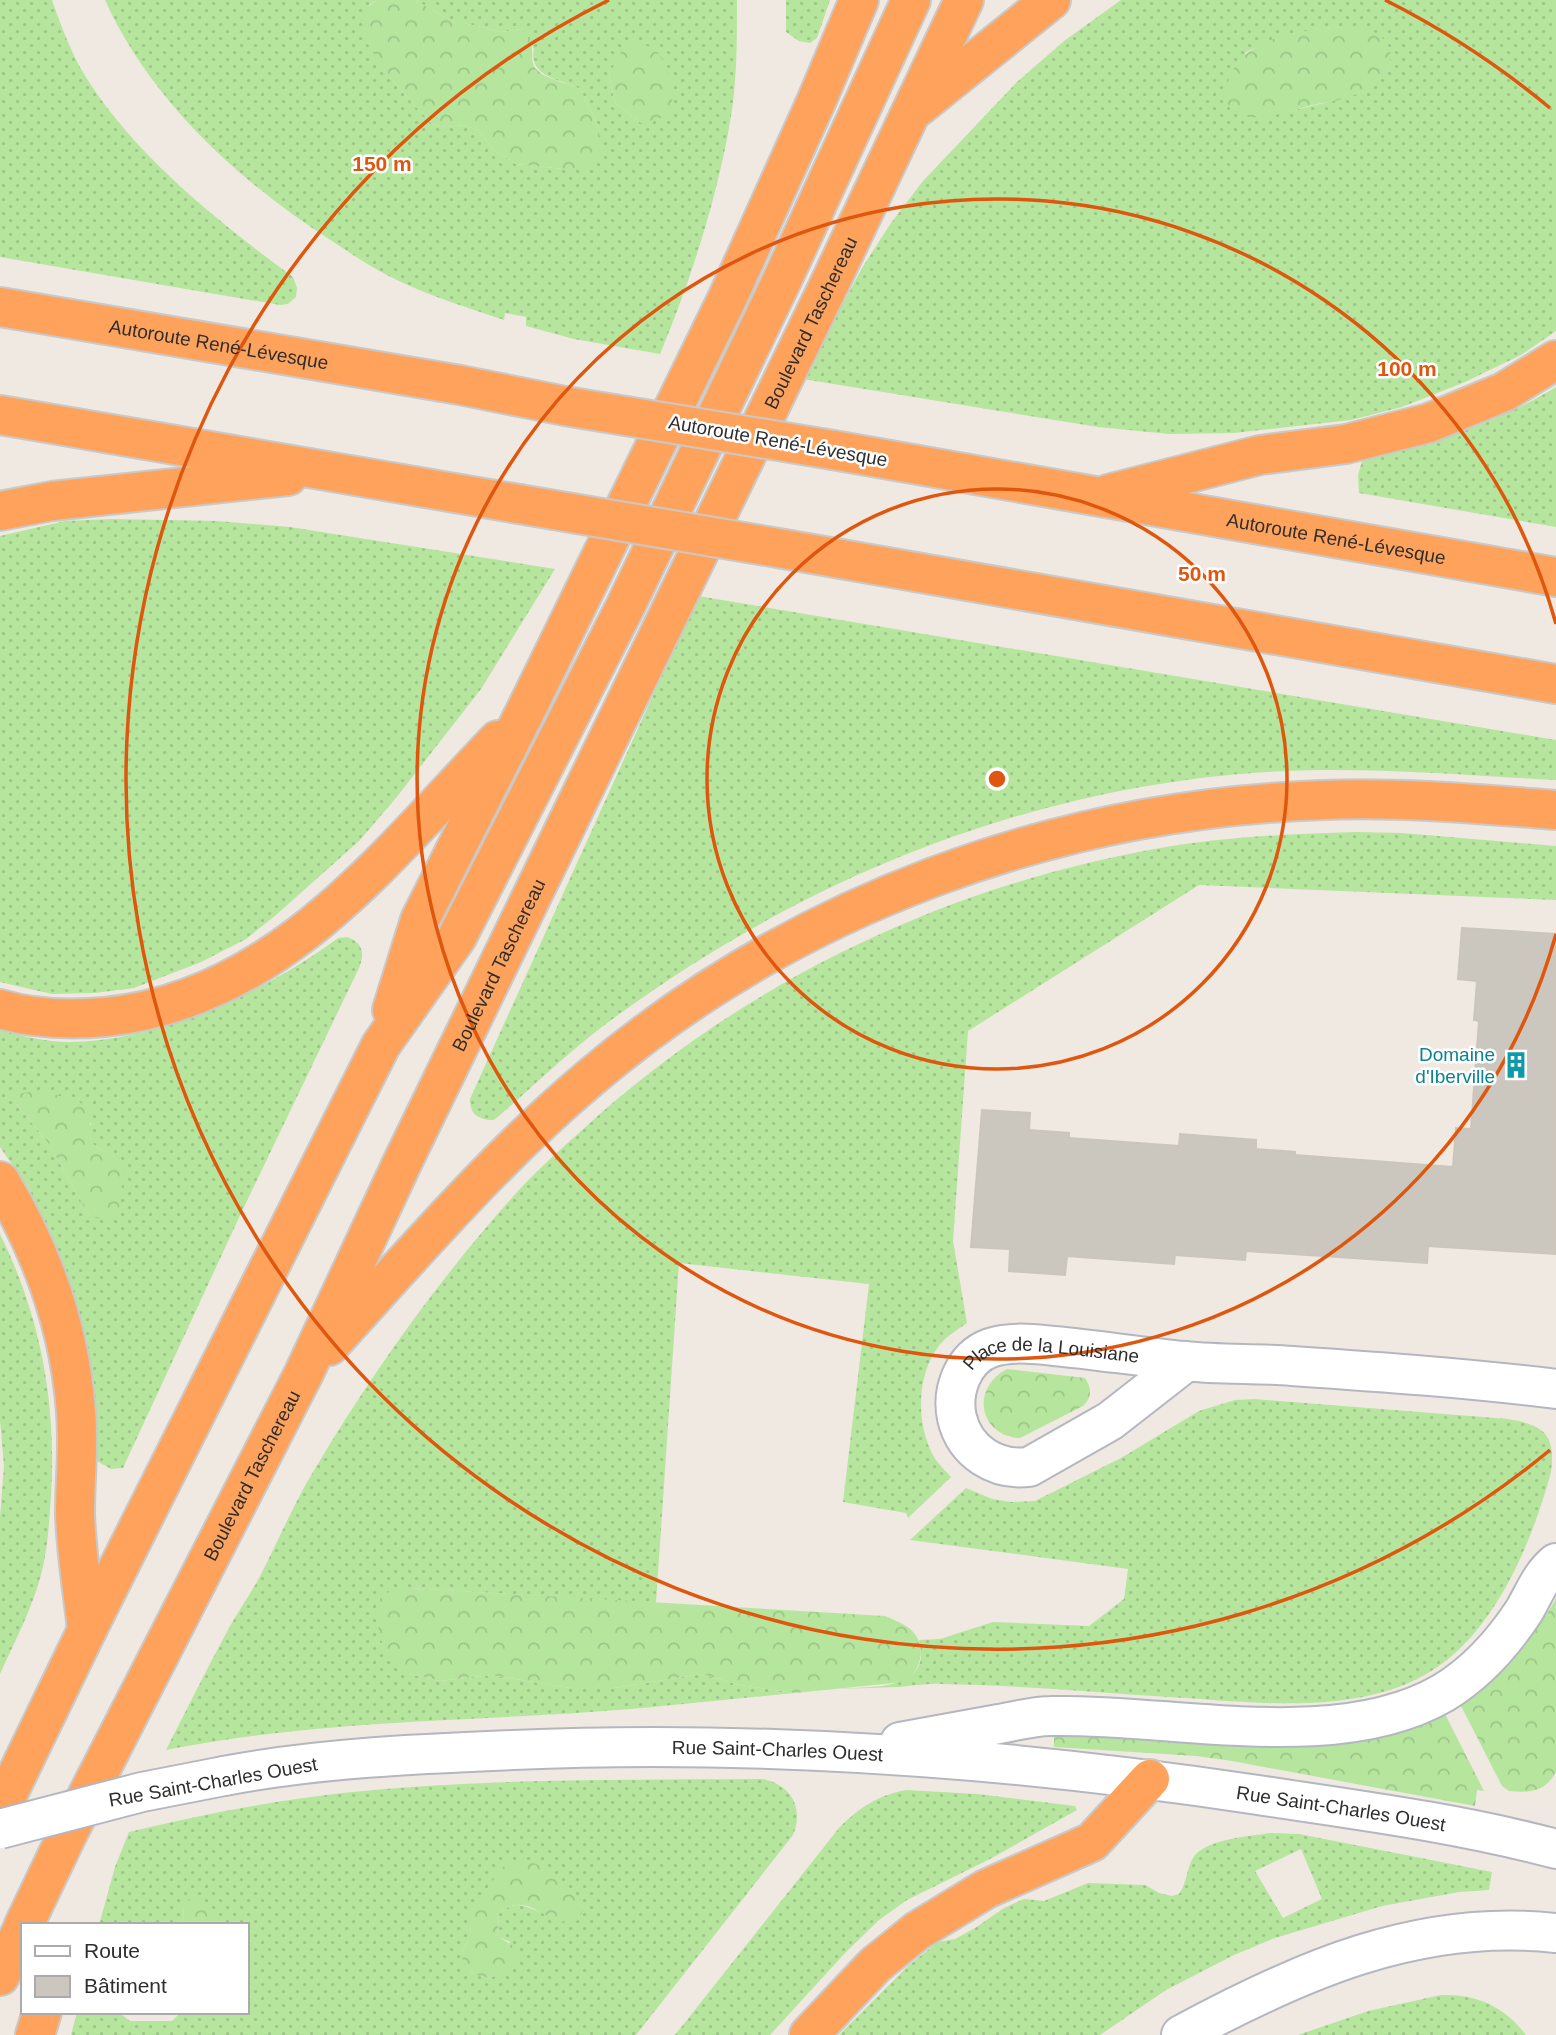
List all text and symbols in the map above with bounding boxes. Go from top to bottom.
text: 150 m [352,152,412,175]
street label: Boulevard Taschereau [760,233,861,412]
street label: Autoroute René-Lévesque [108,315,330,373]
text: 100 m [1377,357,1437,380]
street label: Autoroute René-Lévesque [667,411,889,471]
street label: Autoroute René-Lévesque [1225,509,1447,568]
text: 50 m [1178,562,1226,585]
centre of rings [985,767,1009,791]
street label: Boulevard Taschereau [448,875,549,1054]
place label: Domaine d'Iberville [1415,1044,1495,1087]
building icon: Domaine d'Iberville [1501,1050,1531,1080]
street label: Place de la Louisiane [958,1333,1140,1374]
street label: Boulevard Taschereau [199,1386,304,1564]
street label: Rue Saint-Charles Ouest [672,1736,884,1765]
street label: Rue Saint-Charles Ouest [107,1753,320,1811]
street label: Rue Saint-Charles Ouest [1235,1781,1448,1835]
legend [21,1923,248,2014]
text: Route [84,1939,140,1962]
text: Bâtiment [84,1974,167,1997]

